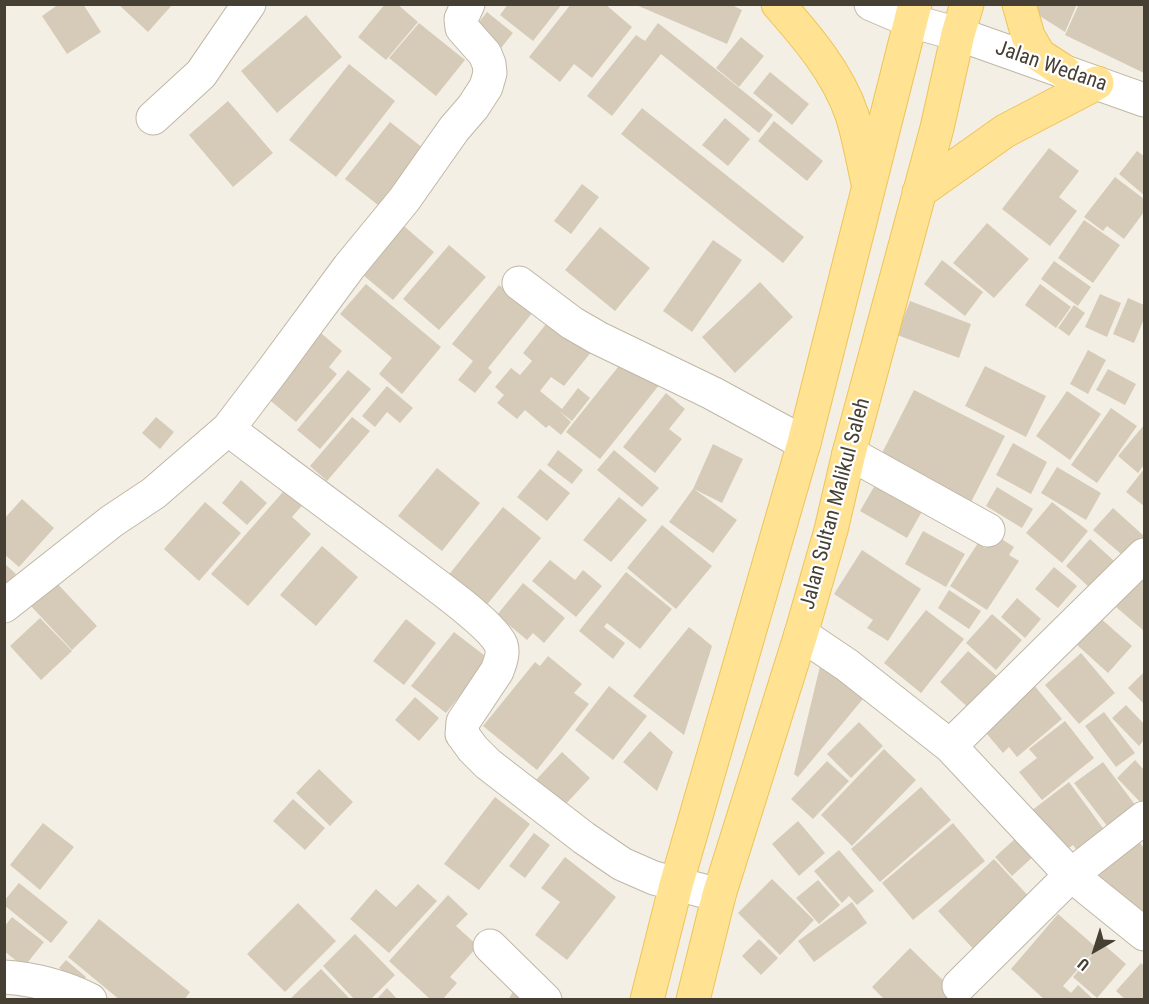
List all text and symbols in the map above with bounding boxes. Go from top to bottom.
street label: Jalan Wedana [992,36,1110,98]
street label: Jalan Sultan Malikul Saleh [796,396,876,612]
north arrow [1065,920,1125,980]
text: U [1074,954,1093,975]

